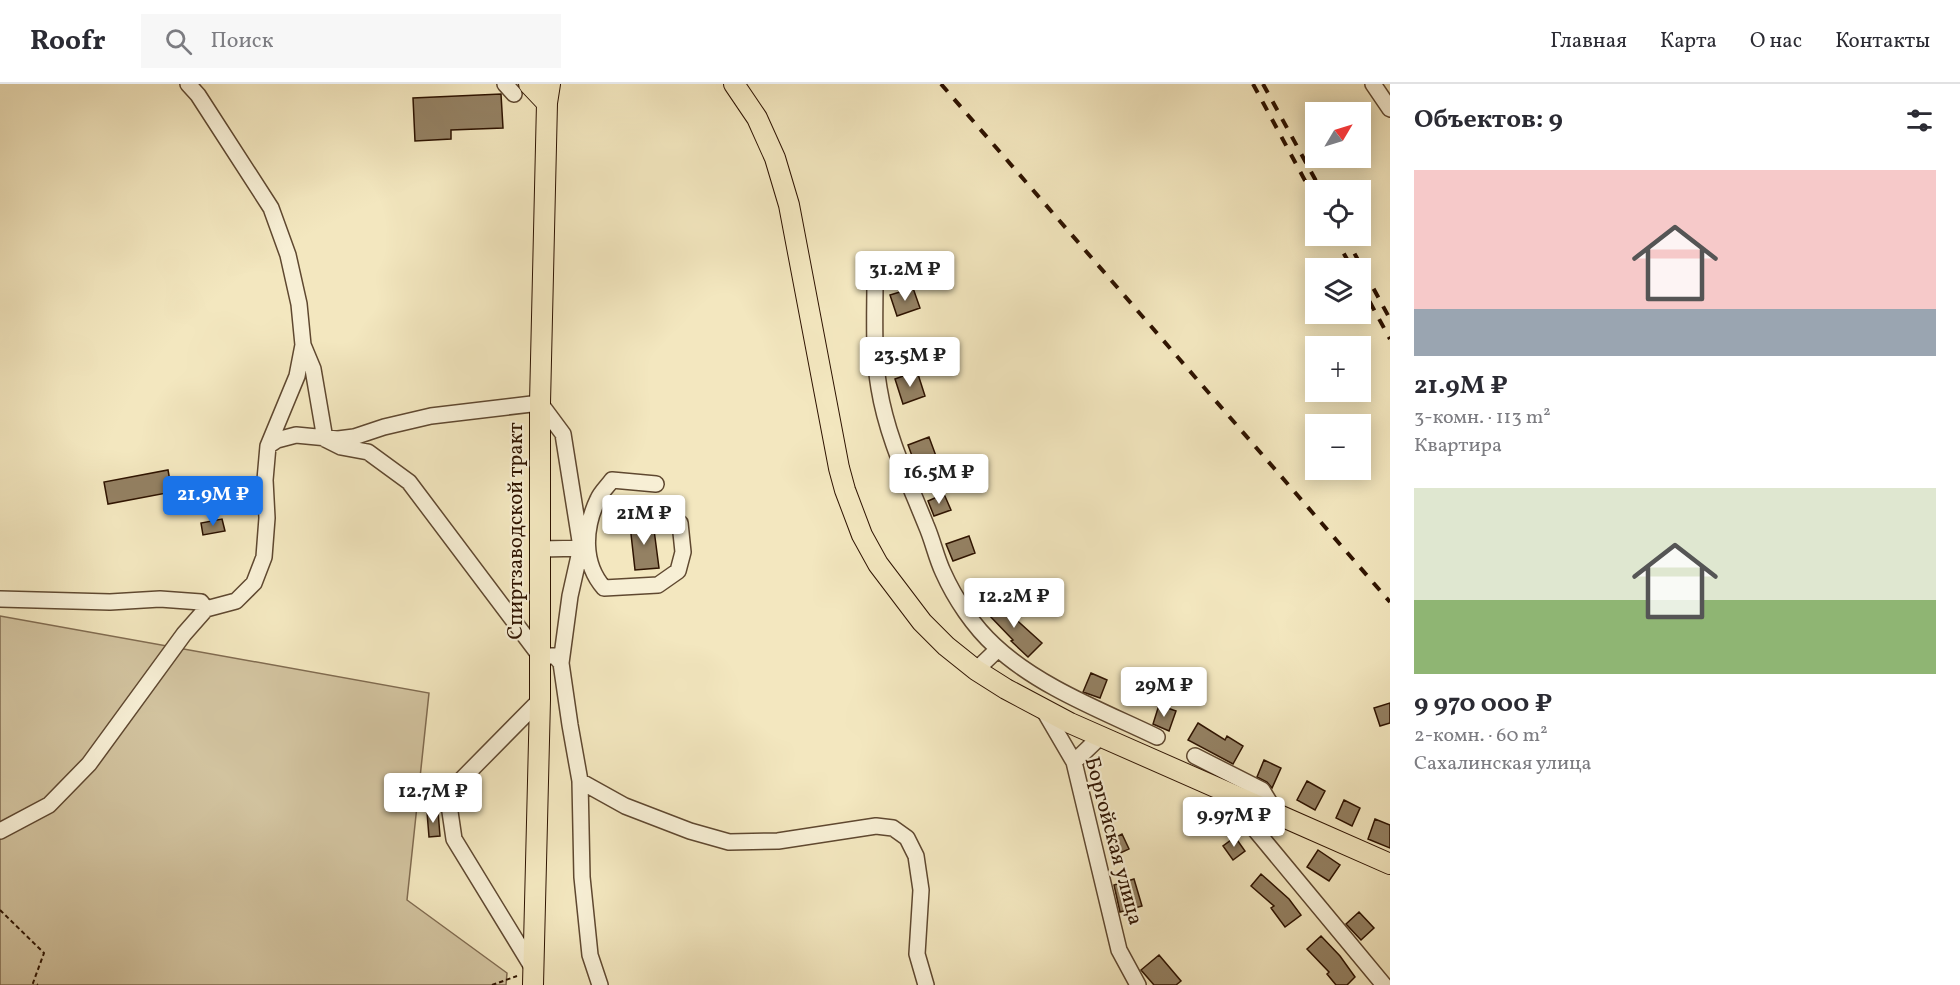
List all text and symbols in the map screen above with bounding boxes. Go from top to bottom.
search box [141,14,561,68]
text: Roofr [30,22,105,61]
icon: search [162,25,195,58]
text: Поиск [210,26,273,57]
text: Главная [1550,27,1627,56]
text: Карта [1660,27,1717,56]
text: О нас [1750,27,1802,56]
text: Контакты [1835,27,1930,56]
north arrow [1305,102,1371,168]
map controls [1305,102,1371,480]
text: Объектов: 9 [1414,102,1563,138]
icon: filters [1903,104,1936,137]
button: locate [1305,180,1371,246]
icon: home [1621,209,1729,317]
pin: 31.2M ₽ [850,251,960,302]
text: 31.2M ₽ [869,256,941,284]
button: layers [1305,258,1371,324]
button: + [1305,336,1371,402]
pin: 23.5M ₽ [855,337,965,388]
text: 23.5M ₽ [874,342,946,370]
text: 21.9M ₽ [1414,368,1508,404]
text: 3-комн. · 113 m² [1414,404,1551,432]
button: − [1305,414,1371,480]
street label: Спиртзаводской тракт [502,422,531,640]
text: Квартира [1414,432,1502,460]
pin: 16.5M ₽ [884,454,994,505]
text: 16.5M ₽ [903,459,975,487]
pin: 21.9M ₽ [158,476,268,527]
text: 21.9M ₽ [177,481,249,509]
pin: 21M ₽ [602,495,686,546]
text: 21M ₽ [616,500,672,528]
icon: home [1621,527,1729,635]
pin: 12.2M ₽ [959,578,1069,629]
text: 12.2M ₽ [978,583,1050,611]
pin: 29M ₽ [1122,667,1206,718]
text: 29M ₽ [1135,672,1193,700]
text: 9 970 000 ₽ [1414,686,1552,722]
text: 2-комн. · 60 m² [1414,722,1548,750]
text: Сахалинская улица [1414,750,1592,778]
street label: Боргойская улица [1077,754,1149,928]
pin: 12.7M ₽ [378,773,488,824]
text: 12.7M ₽ [398,778,468,806]
pin: 9.97M ₽ [1179,797,1289,848]
text: 9.97M ₽ [1197,802,1271,830]

